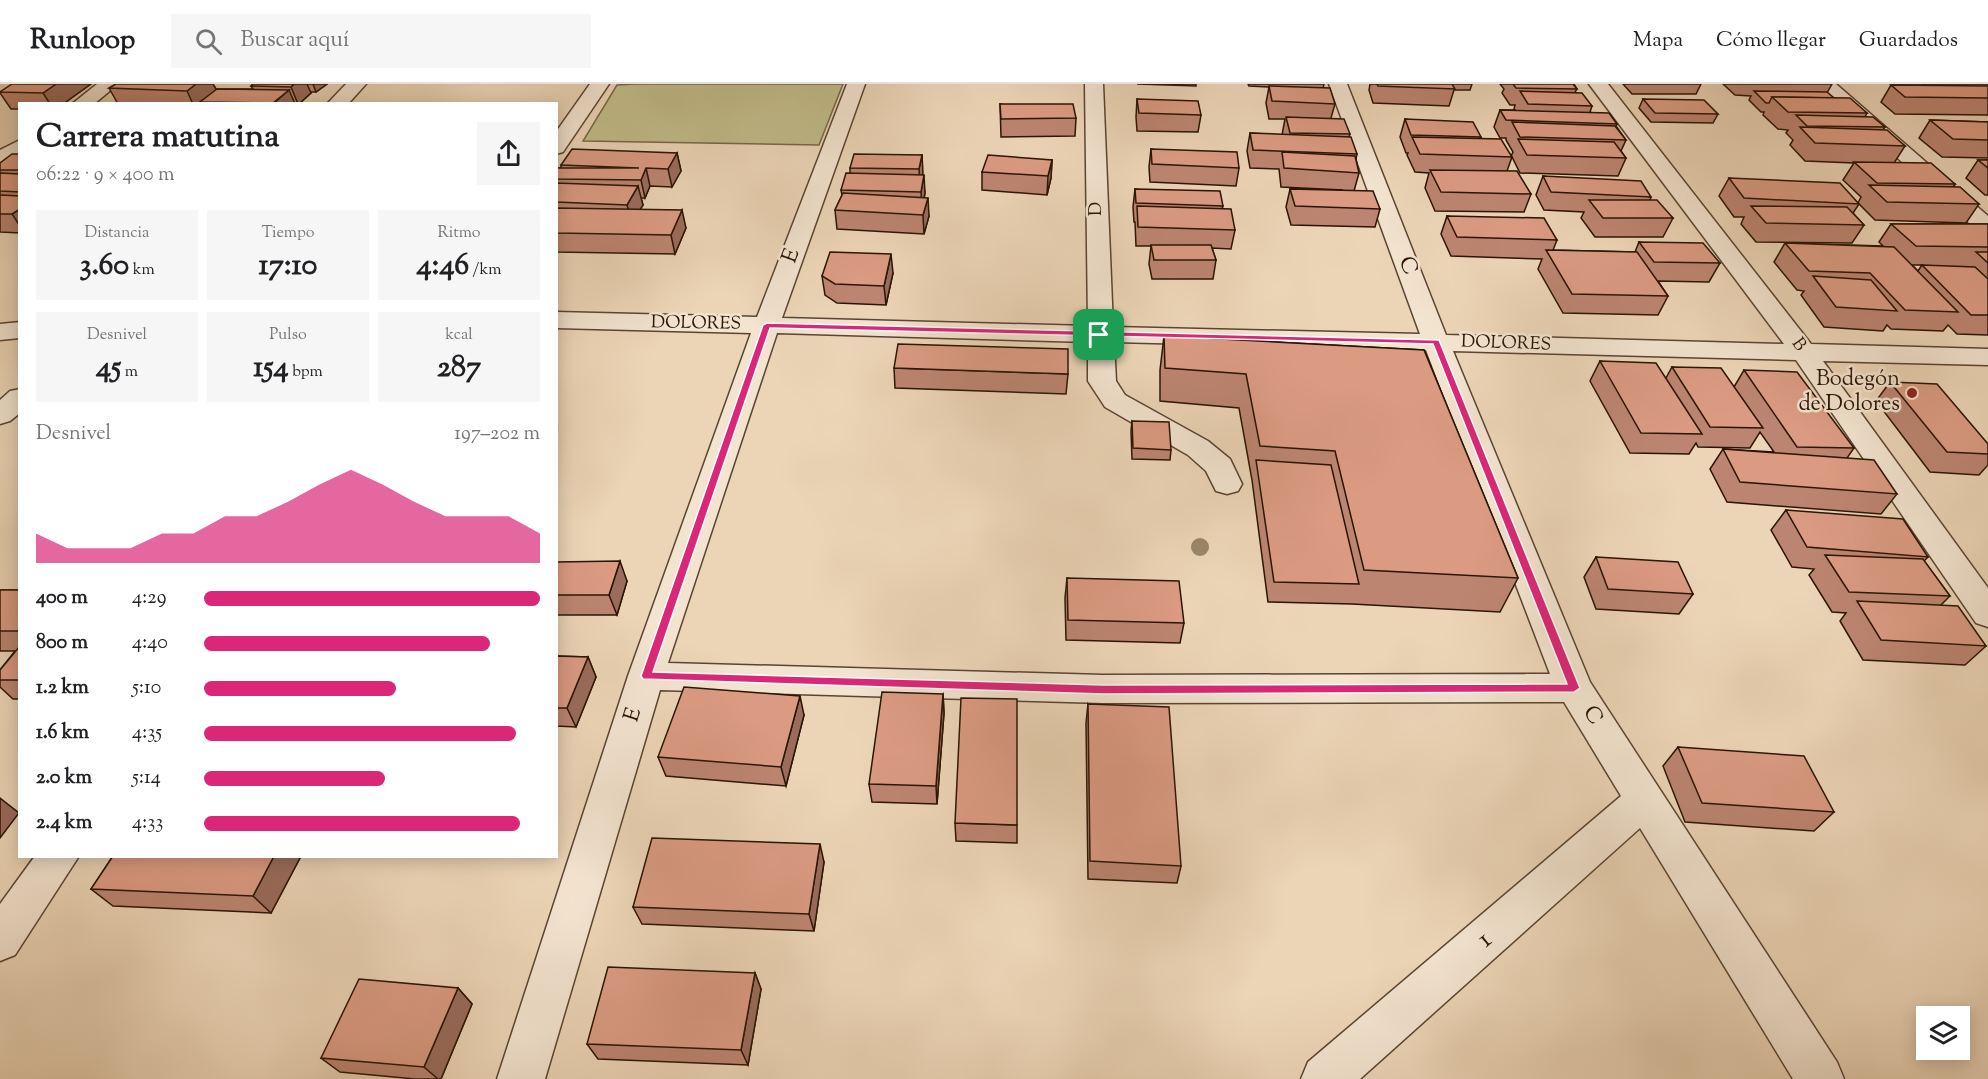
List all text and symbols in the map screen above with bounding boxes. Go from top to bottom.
search box [171,14,591,68]
text: Runloop [30,21,135,61]
icon: search [192,25,225,58]
text: Buscar aquí [240,25,349,57]
text: Mapa [1633,26,1683,56]
text: Cómo llegar [1716,26,1826,56]
text: Guardados [1859,26,1958,56]
text: Carrera matutina [36,114,279,162]
button: share [477,122,540,185]
text: 06:22 · 9 × 400 m [36,161,174,190]
street label: D [1084,202,1110,216]
text: Distancia [85,222,149,245]
text: Tiempo [261,222,315,245]
text: Ritmo [437,222,481,245]
street label: E [775,244,809,268]
text: 3.60 [79,245,129,288]
text: 17:10 [259,245,317,288]
text: 4:46 [416,245,469,288]
street label: C [1389,252,1425,280]
text: km [129,259,155,282]
text: /km [469,259,502,282]
pin [1073,309,1124,360]
street label: DOLORES [651,310,741,338]
icon: arrive [1082,318,1115,351]
text: Desnivel [87,324,147,347]
text: Pulso [269,324,307,347]
text: kcal [445,324,473,347]
street label: DOLORES [1460,329,1552,359]
street label: B [1784,333,1812,357]
text: 45 [96,347,121,390]
text: 154 [253,347,289,390]
text: 287 [437,347,481,390]
text: m [121,361,138,384]
text: bpm [289,361,323,384]
place label: Bodegón de Dolores [1798,364,1900,421]
marker: Bodegón de Dolores [1905,386,1919,400]
text: Desnivel [36,420,111,449]
text: 197–202 m [454,420,540,449]
text: 400 m [36,584,88,613]
text: 4:29 [132,584,166,613]
text: 800 m [36,629,88,658]
text: 4:40 [132,629,168,658]
text: 1.2 km [36,674,89,703]
text: 5:10 [132,674,161,703]
street label: C [1574,700,1610,732]
street label: E [617,704,651,726]
text: 1.6 km [36,719,89,748]
text: 4:35 [132,719,162,748]
text: 2.0 km [36,764,92,793]
text: 5:14 [132,764,161,793]
text: 2.4 km [36,809,92,838]
text: 4:33 [132,809,163,838]
street label: 1 [1469,922,1501,958]
map controls [1916,1006,1970,1060]
button: layers [1916,1006,1970,1060]

